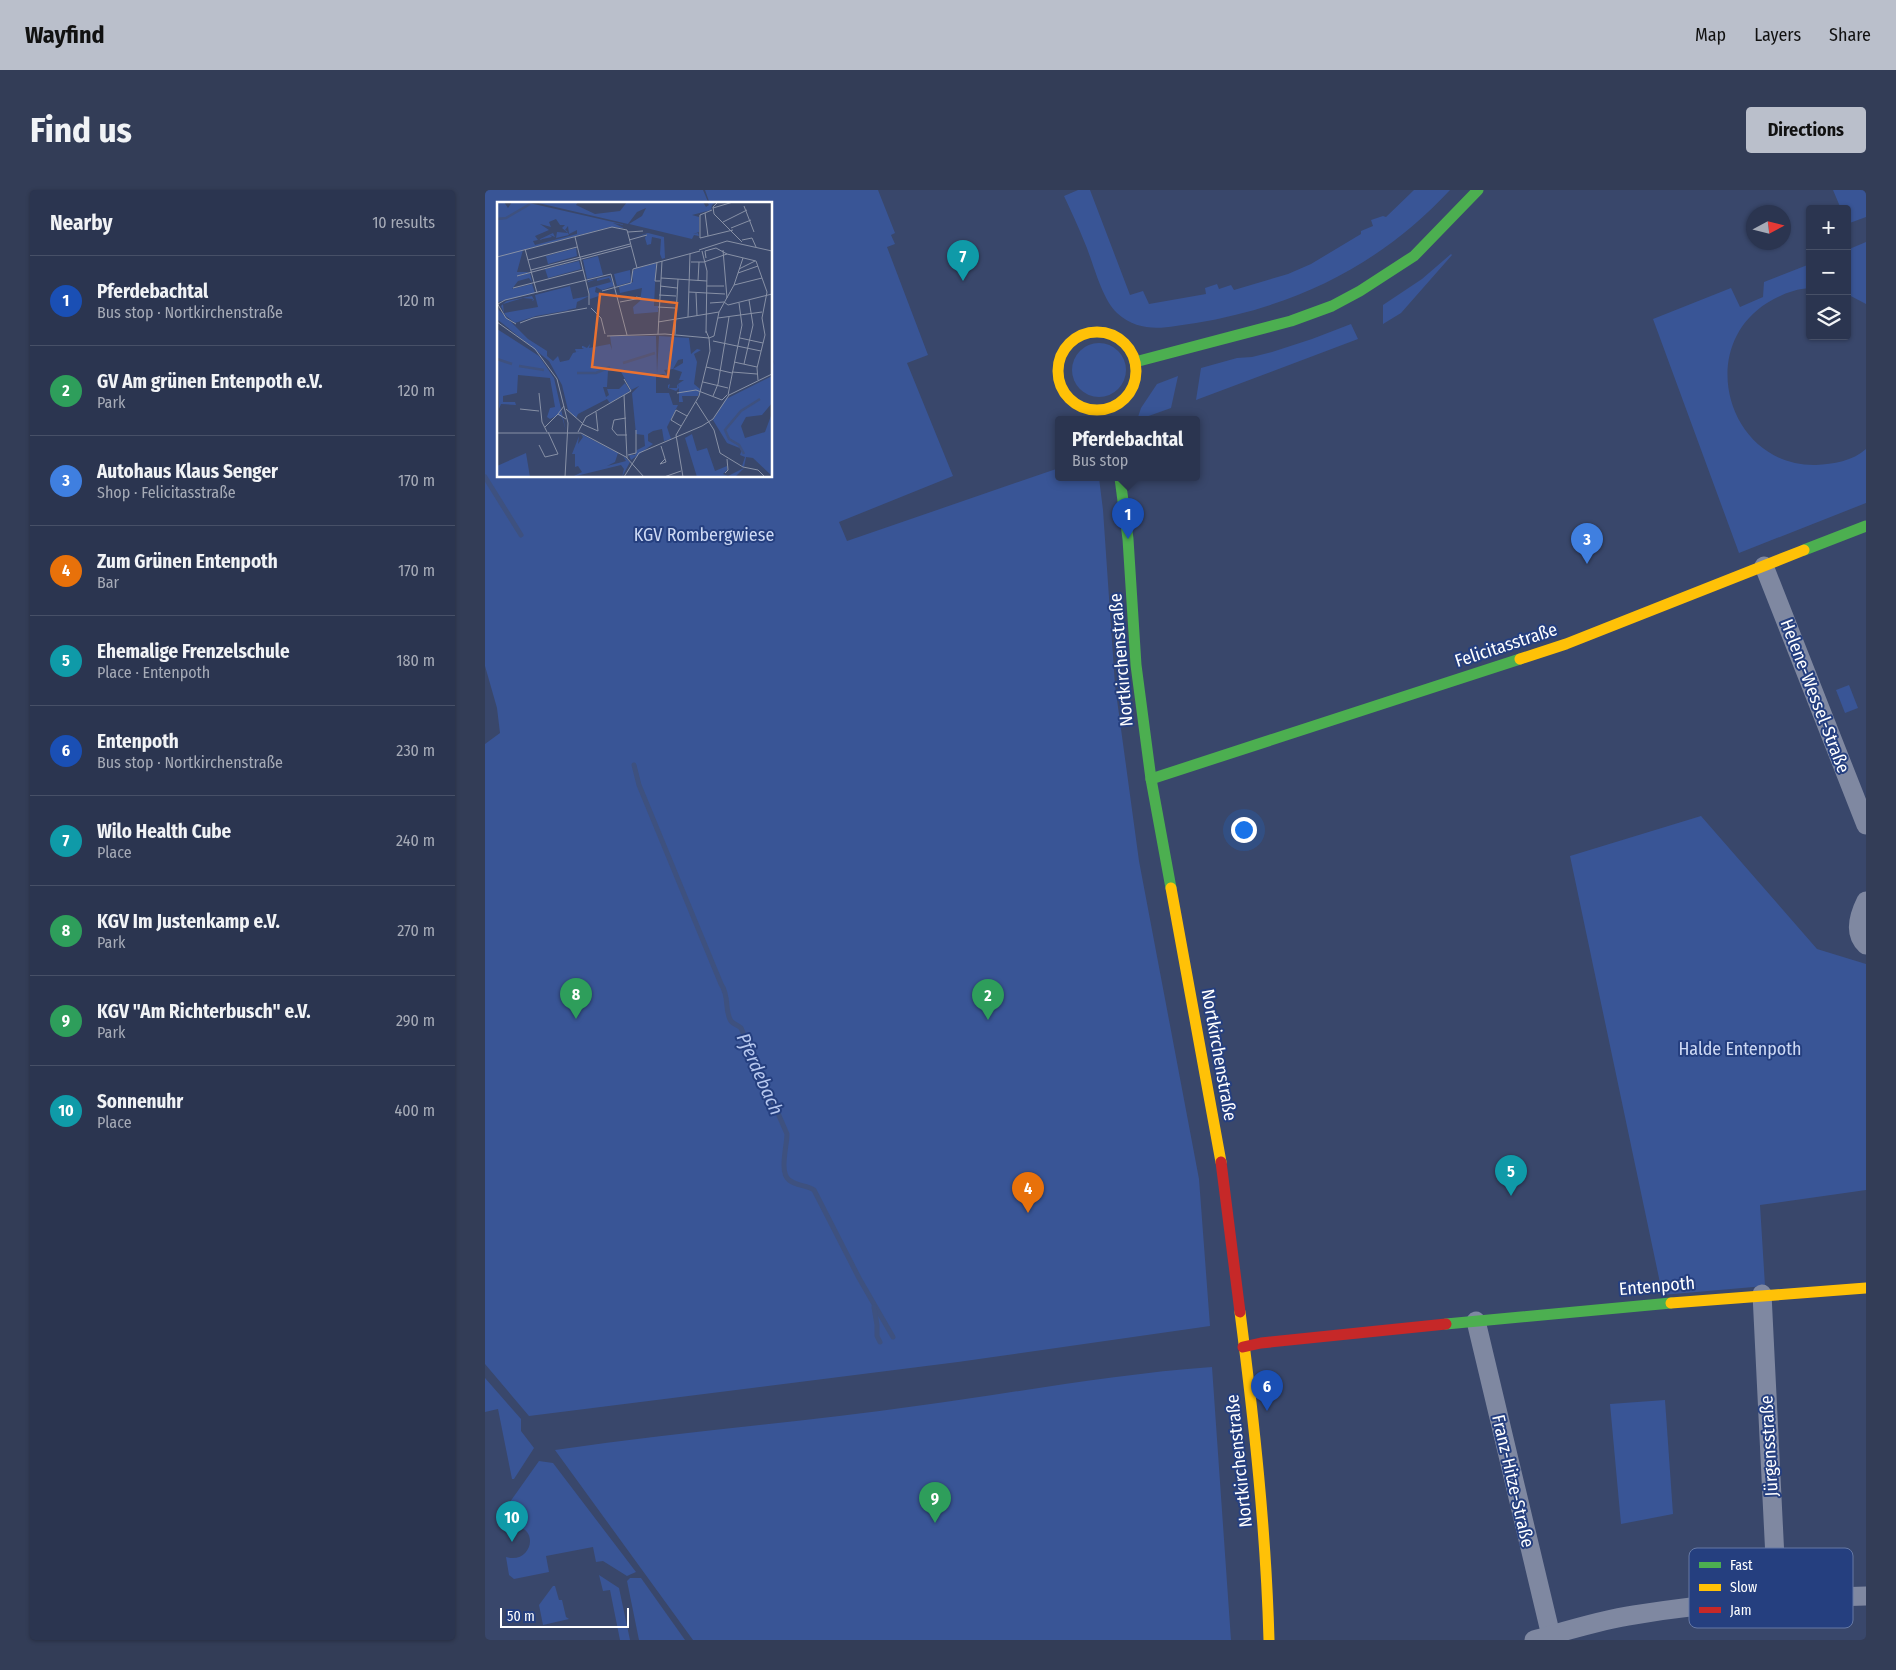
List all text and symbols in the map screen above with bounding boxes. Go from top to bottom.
text: Wayfind [25,21,105,49]
text: Map [1695,24,1726,46]
text: Layers [1754,24,1801,46]
text: Share [1829,24,1871,46]
button: Directions [1746,107,1866,153]
text: Find us [30,109,132,151]
inset map [497,202,773,478]
north arrow [1746,205,1791,250]
map controls [1806,205,1851,340]
button: + [1806,205,1851,250]
text: Nearby [50,210,112,236]
text: 10 results [372,213,435,232]
pin: 7 [947,240,979,281]
button: − [1806,250,1851,295]
text: Pferdebachtal [97,280,208,303]
text: 1 [63,291,69,310]
text: 120 m [397,291,435,310]
button: layers [1806,295,1851,340]
text: Bus stop · Nortkirchenstraße [97,303,283,322]
text: GV Am grünen Entenpoth e.V. [97,370,323,393]
text: 2 [62,381,70,400]
text: 120 m [397,381,435,400]
text: Park [97,393,125,412]
popup [1055,416,1200,481]
text: Pferdebachtal [1072,428,1183,451]
text: Bus stop [1072,451,1128,470]
text: Autohaus Klaus Senger [97,460,278,483]
text: 3 [62,471,70,490]
text: 170 m [398,471,435,490]
text: Shop · Felicitasstraße [97,483,236,502]
pin: 1 [1112,498,1144,539]
pin: 3 [1571,523,1603,564]
park label: KGV Rombergwiese [634,524,774,546]
text: Zum Grünen Entenpoth [97,550,278,573]
text: 4 [62,561,70,580]
text: 170 m [398,561,435,580]
text: Bar [97,573,119,592]
street label: Nortkirchenstraße [1104,592,1138,727]
street label: Helene-Wessel-Straße [1776,616,1855,776]
street label: Felicitasstraße [1452,618,1560,672]
text: Ehemalige Frenzelschule [97,640,290,663]
text: 5 [62,651,70,670]
text: 180 m [396,651,435,670]
text: Place · Entenpoth [97,663,210,682]
text: Entenpoth [97,730,179,753]
text: 6 [62,741,70,760]
text: 230 m [396,741,435,760]
text: Bus stop · Nortkirchenstraße [97,753,283,772]
your location [1231,817,1257,843]
text: Wilo Health Cube [97,820,231,843]
text: 7 [63,831,69,850]
text: 240 m [396,831,435,850]
text: Place [97,843,132,862]
text: KGV Im Justenkamp e.V. [97,910,280,933]
text: 8 [62,921,70,940]
text: 270 m [397,921,435,940]
text: Park [97,933,125,952]
pin: 8 [560,978,592,1019]
pin: 2 [972,979,1004,1020]
street label: Nortkirchenstraße [1197,987,1241,1123]
text: KGV "Am Richterbusch" e.V. [97,1000,311,1023]
text: 9 [62,1011,70,1030]
text: 290 m [396,1011,435,1030]
text: Park [97,1023,125,1042]
water label: Pferdebach [732,1029,788,1119]
park label: Halde Entenpoth [1678,1038,1802,1060]
text: Sonnenuhr [97,1090,183,1113]
text: 10 [58,1101,74,1120]
text: 400 m [395,1101,435,1120]
text: Place [97,1113,132,1132]
pin: 5 [1495,1155,1527,1196]
pin: 4 [1012,1172,1044,1213]
street label: Entenpoth [1618,1272,1696,1300]
pin: 6 [1251,1370,1283,1411]
street label: Nortkirchenstraße [1221,1393,1257,1529]
street label: Jürgensstraße [1755,1395,1783,1497]
street label: Franz-Hitze-Straße [1487,1413,1539,1550]
pin: 9 [919,1482,951,1523]
pin: 10 [496,1501,528,1542]
legend [1689,1548,1853,1628]
text: Fast [1730,1557,1753,1574]
text: Slow [1730,1579,1757,1596]
text: Jam [1730,1602,1751,1619]
scale bar [500,1605,629,1628]
text: 50 m [507,1608,535,1625]

